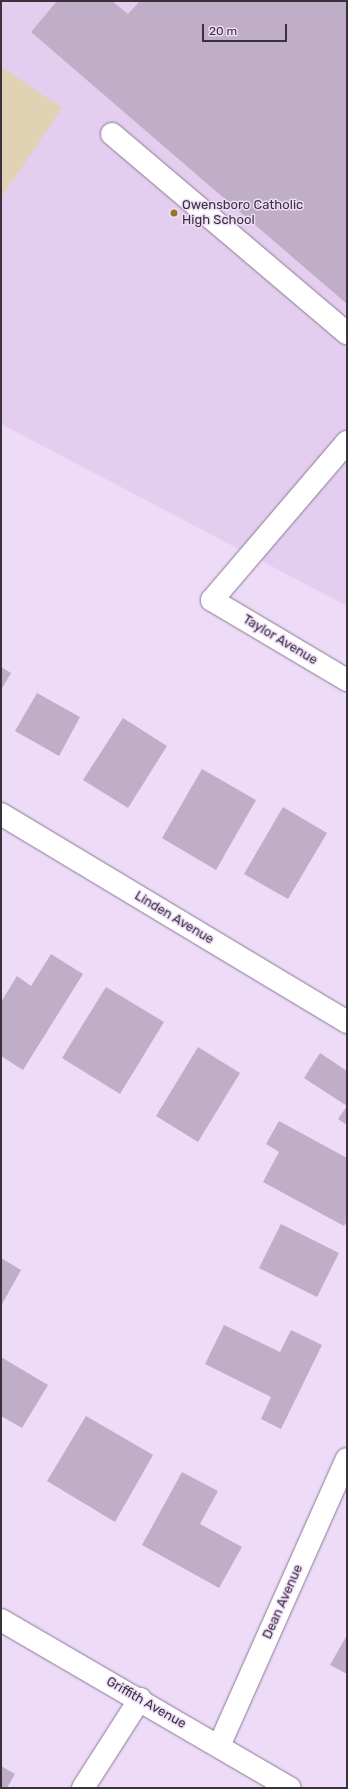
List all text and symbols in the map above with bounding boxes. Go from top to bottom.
scale bar [204,16,289,42]
text: 20 m [209,24,237,38]
place label: Owensboro Catholic High School [182,198,303,229]
marker: Owensboro Catholic High School [169,208,179,218]
street label: Taylor Avenue [240,611,320,669]
street label: Linden Avenue [131,888,217,948]
street label: Dean Avenue [260,1562,306,1642]
street label: Griffith Avenue [103,1674,189,1732]

